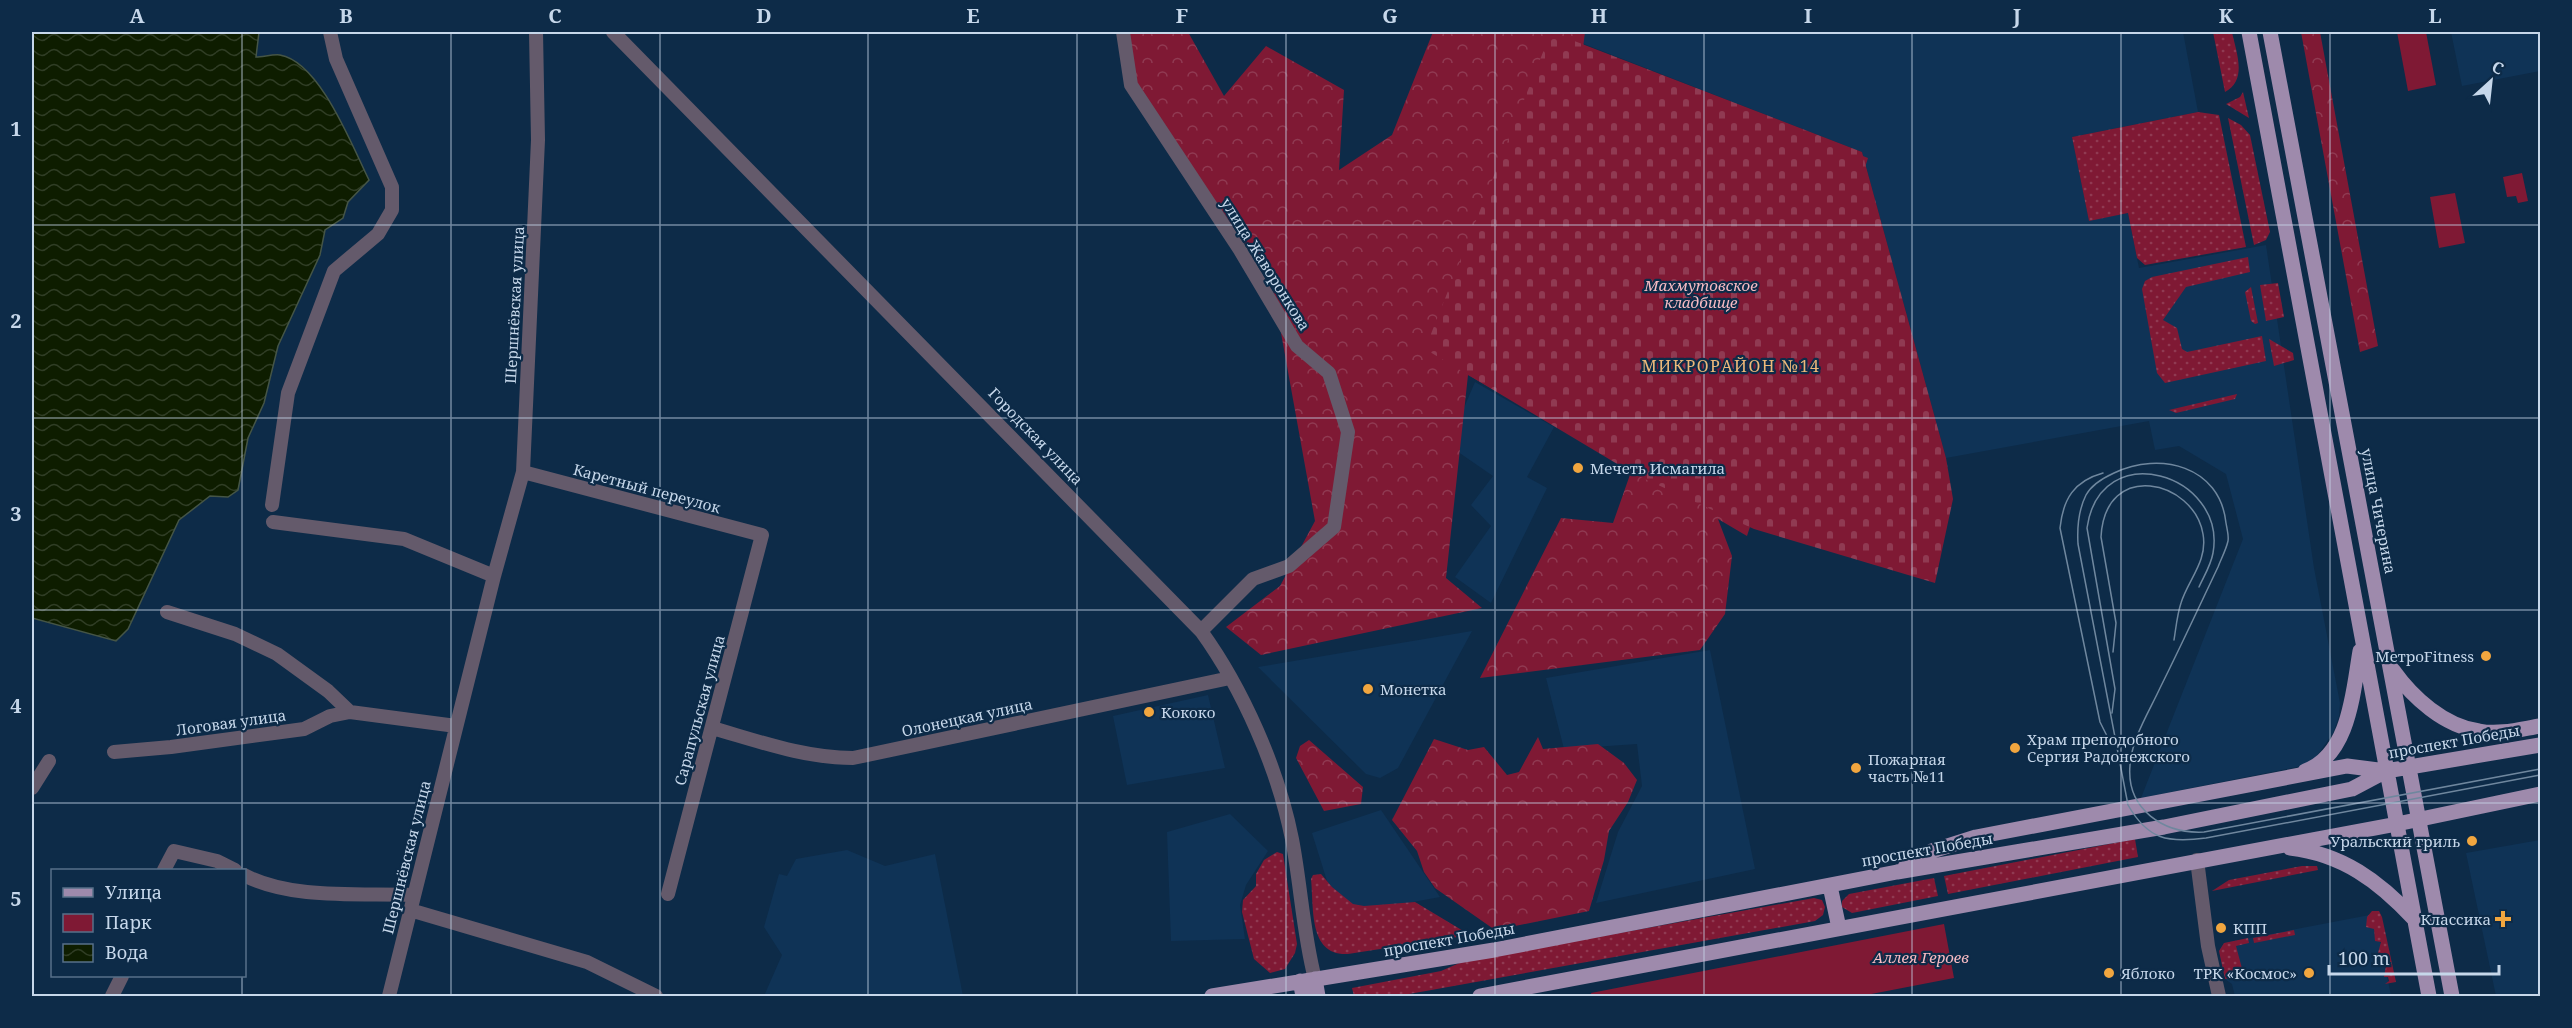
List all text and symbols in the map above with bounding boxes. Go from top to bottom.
text: A [129,2,145,29]
text: B [339,2,353,29]
text: C [548,2,562,29]
text: D [756,2,772,29]
text: E [966,2,980,29]
text: F [1176,2,1188,29]
text: G [1382,2,1398,29]
text: H [1591,2,1607,29]
text: I [1804,2,1812,29]
text: J [2012,2,2021,29]
text: K [2219,2,2234,29]
text: L [2428,2,2442,29]
north arrow [2461,51,2521,111]
text: С [2488,55,2507,80]
text: 1 [10,115,22,142]
street label: улица Жаворонкова [1217,194,1315,334]
street label: Шершнёвская улица [500,226,528,384]
park label: Махмутовское кладбище [1643,275,1758,312]
text: 2 [10,307,22,334]
district label: МИКРОРАЙОН №14 [1641,355,1821,377]
street label: Городская улица [984,383,1088,489]
street label: улица Чичерина [2357,447,2401,575]
place label: Мечеть Исмагила [1590,458,1725,478]
street label: Каретный переулок [571,459,723,517]
marker: Мечеть Исмагила [1571,461,1585,475]
text: 3 [10,500,22,527]
street label: Сарапульская улица [669,632,729,788]
place label: МетроFitness [2375,646,2474,666]
marker: МетроFitness [2479,649,2493,663]
place label: Монетка [1380,679,1446,699]
marker: Монетка [1361,682,1375,696]
text: 4 [10,692,22,719]
street label: Олонецкая улица [900,693,1034,741]
place label: Кококо [1161,702,1215,722]
street label: Логовая улица [175,704,287,740]
marker: Кококо [1142,705,1156,719]
street label: проспект Победы [2387,720,2521,762]
place label: Храм преподобного Сергия Радонежского [2027,729,2190,766]
marker: Храм преподобного Сергия Радонежского [2008,741,2022,755]
place label: Пожарная часть №11 [1868,749,1946,786]
marker: Пожарная часть №11 [1849,761,1863,775]
street label: Шершнёвская улица [377,778,435,936]
street label: проспект Победы [1860,828,1994,870]
place label: Уральский гриль [2330,831,2460,851]
marker: Уральский гриль [2465,834,2479,848]
legend [51,869,246,977]
text: Улица [105,880,162,904]
text: 5 [10,885,22,912]
place label: Классика [2420,909,2491,929]
text: Парк [105,910,152,934]
marker: Классика [2496,912,2510,926]
street label: проспект Победы [1382,918,1516,960]
place label: КПП [2233,918,2267,938]
marker: КПП [2214,921,2228,935]
scale bar [2329,938,2498,976]
text: Вода [105,940,149,964]
text: 100 m [2338,946,2390,970]
park label: Аллея Героев [1872,947,1969,967]
place label: Яблоко [2120,963,2175,983]
place label: ТРК «Космос» [2194,963,2297,983]
marker: Яблоко [2102,966,2116,980]
marker: ТРК «Космос» [2302,966,2316,980]

